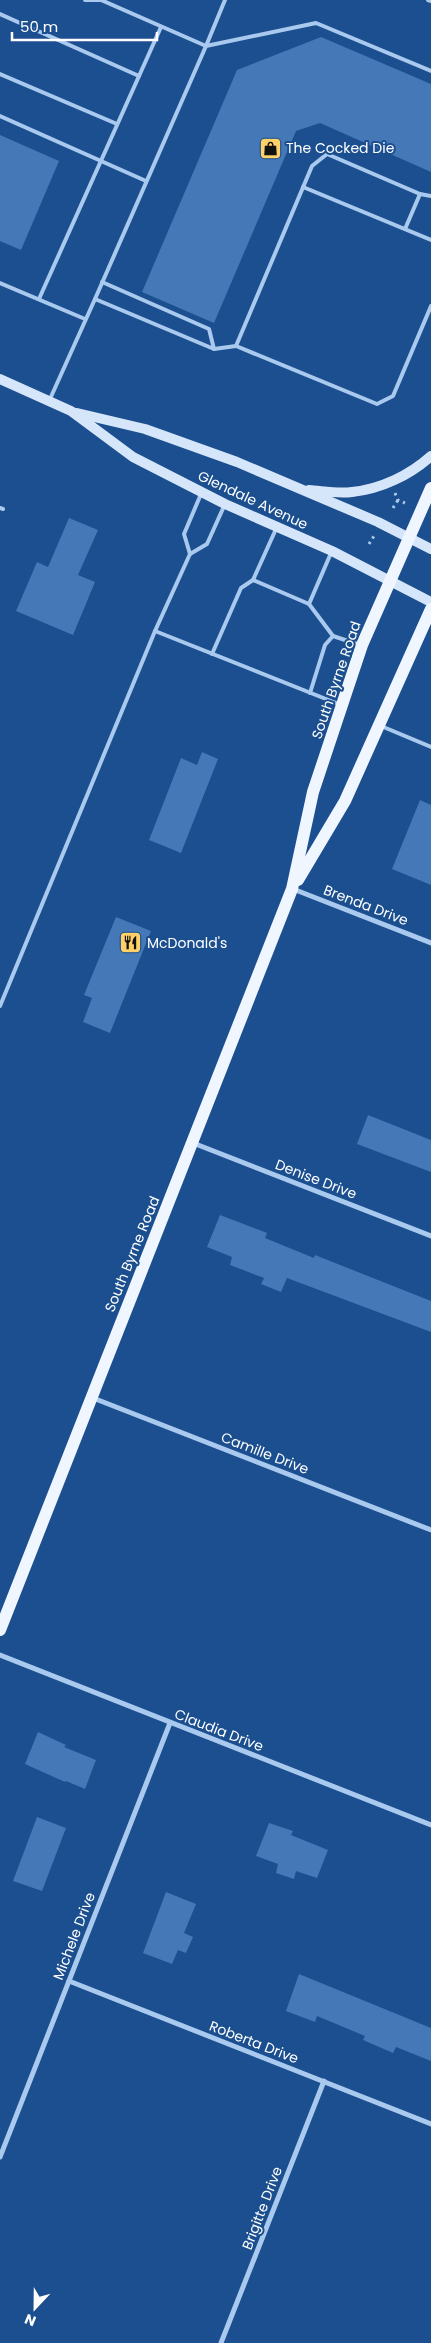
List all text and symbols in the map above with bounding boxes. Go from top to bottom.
scale bar [12,10,158,42]
text: 50 m [20,16,58,37]
shop icon: The Cocked Die [258,136,282,160]
place label: The Cocked Die [286,138,395,158]
street label: Glendale Avenue [195,466,312,534]
street label: South Byrne Road [306,618,366,742]
street label: Brenda Drive [321,880,412,930]
restaurant icon: McDonald's [119,931,143,955]
place label: McDonald's [147,933,227,953]
street label: Denise Drive [272,1154,360,1204]
street label: South Byrne Road [100,1193,164,1315]
street label: Camille Drive [218,1427,312,1479]
street label: Claudia Drive [172,1704,267,1756]
street label: Michele Drive [48,1889,100,1983]
street label: Roberta Drive [206,2016,302,2068]
street label: Brigitte Drive [237,2163,287,2253]
north arrow [10,2283,60,2333]
text: N [22,2309,39,2331]

